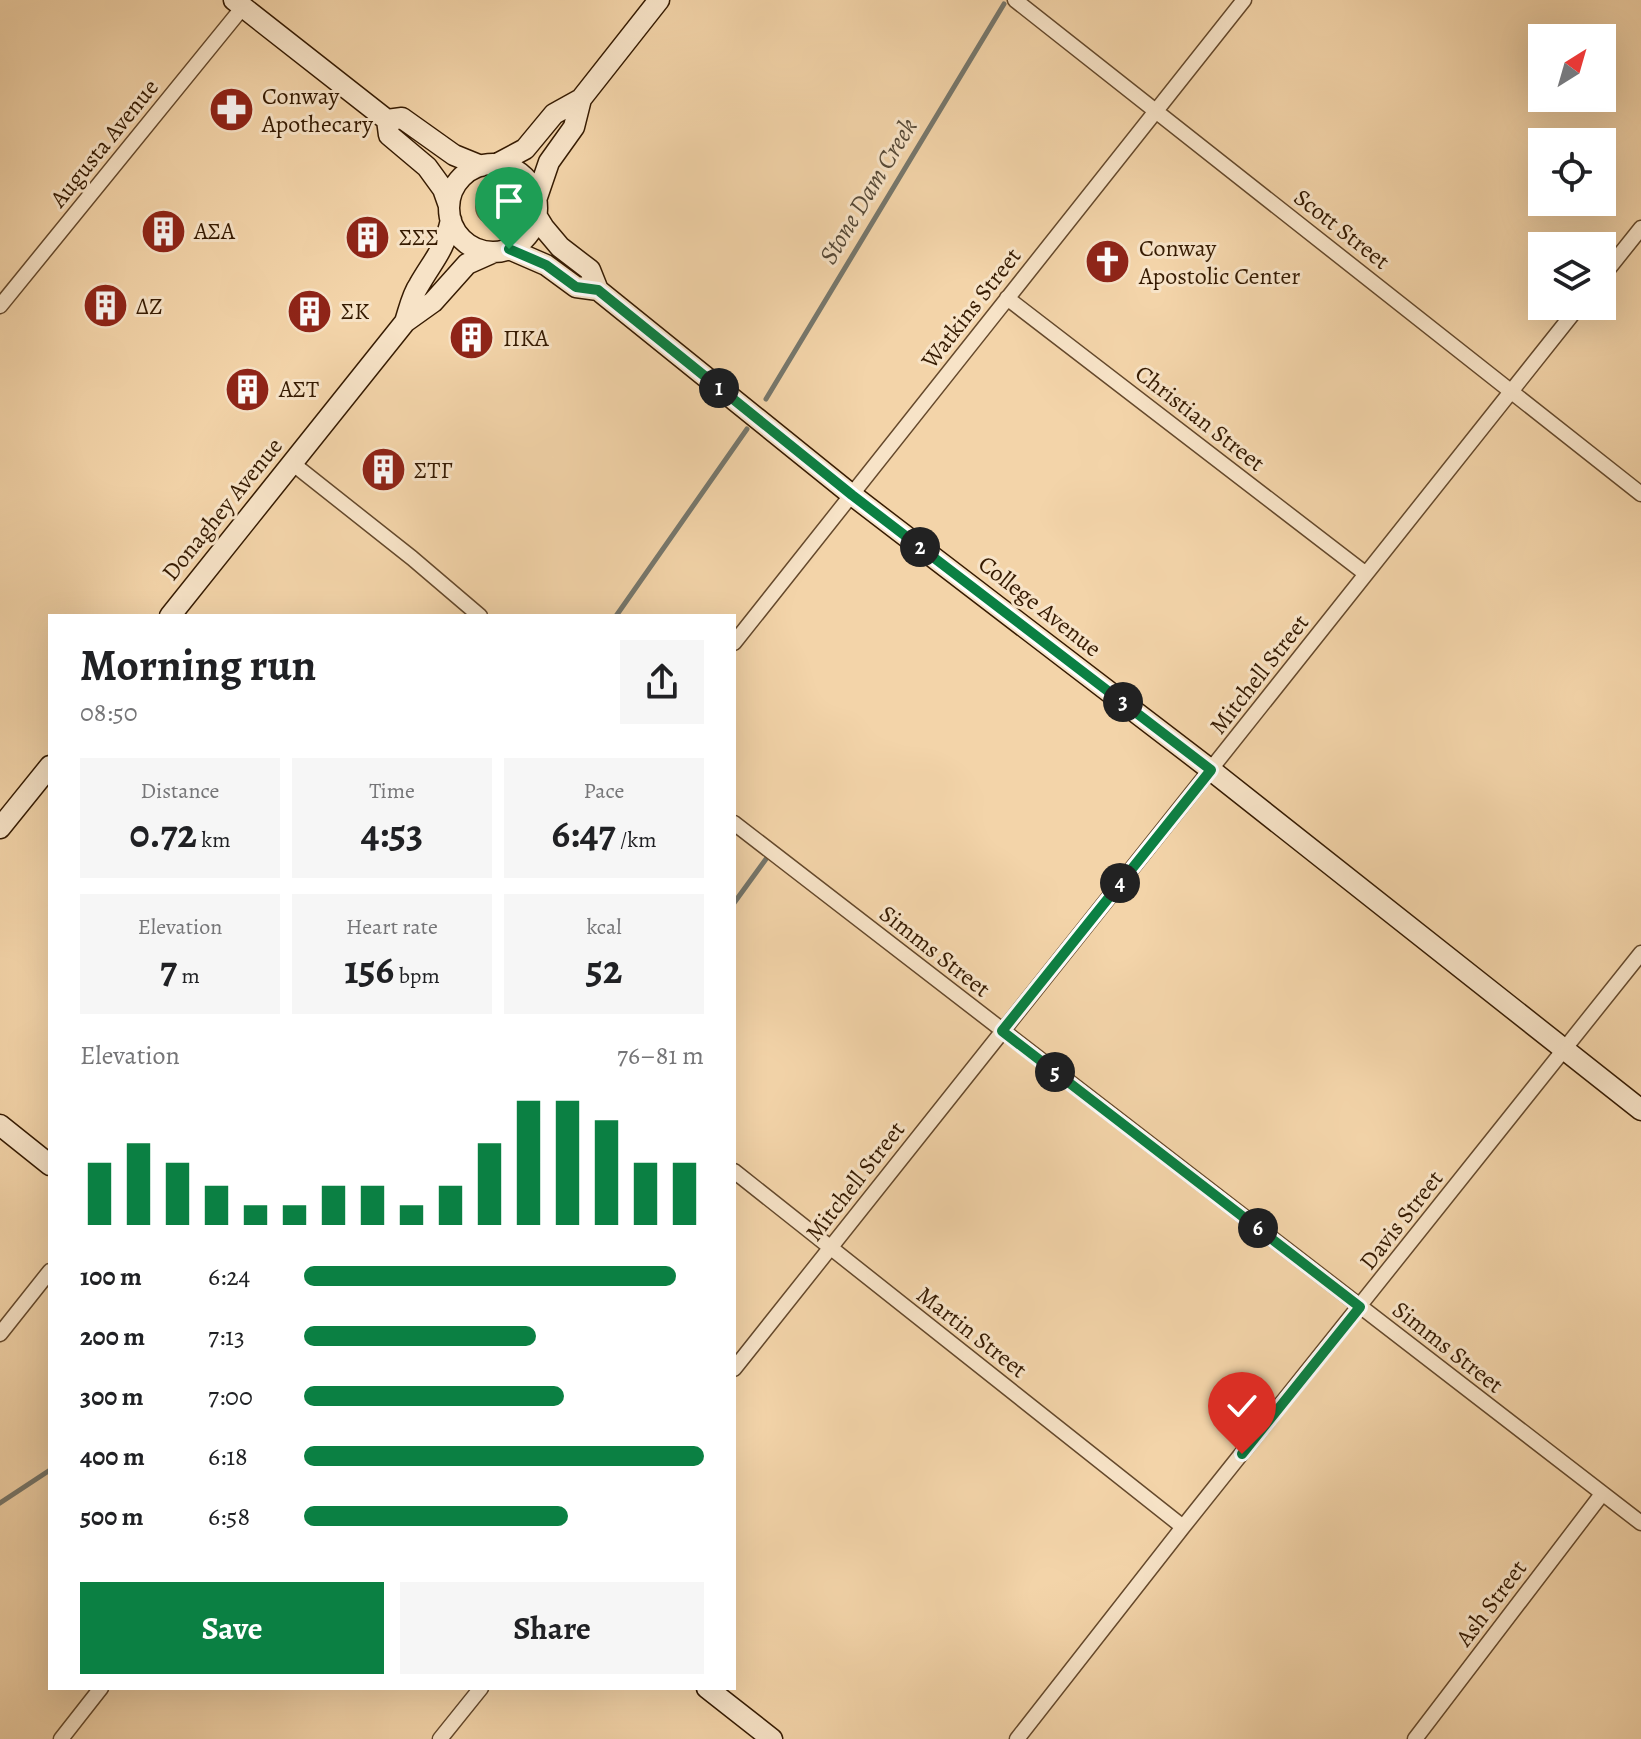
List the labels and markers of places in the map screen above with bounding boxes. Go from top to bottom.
place label: Conway Apothecary [261,80,373,140]
pharmacy icon: Conway Apothecary [207,86,255,134]
pin [475,167,543,249]
building icon: ΑΣΑ [139,207,187,255]
building icon: ΣΣΣ [344,213,392,261]
place label: ΑΣΑ [193,215,236,247]
place label: ΣΣΣ [399,221,439,253]
place label: Conway Apostolic Center [1138,232,1301,292]
church icon: Conway Apostolic Center [1084,238,1132,286]
building icon: ΔΖ [81,282,129,330]
building icon: ΣΚ [286,287,334,335]
place label: ΔΖ [136,290,163,322]
place label: ΣΚ [341,295,369,327]
building icon: ΠΚΑ [448,314,496,362]
place label: ΠΚΑ [503,322,550,354]
building icon: ΑΣΤ [224,365,272,413]
pin: 1 [699,368,739,408]
place label: ΑΣΤ [278,373,319,405]
building icon: ΣΤΓ [359,446,407,494]
place label: ΣΤΓ [414,454,452,486]
pin: 2 [900,527,940,567]
pin: 3 [1103,682,1143,722]
pin: 4 [1100,863,1140,903]
pin: 5 [1035,1052,1075,1092]
pin: 6 [1238,1208,1278,1248]
pin [1208,1372,1276,1454]

